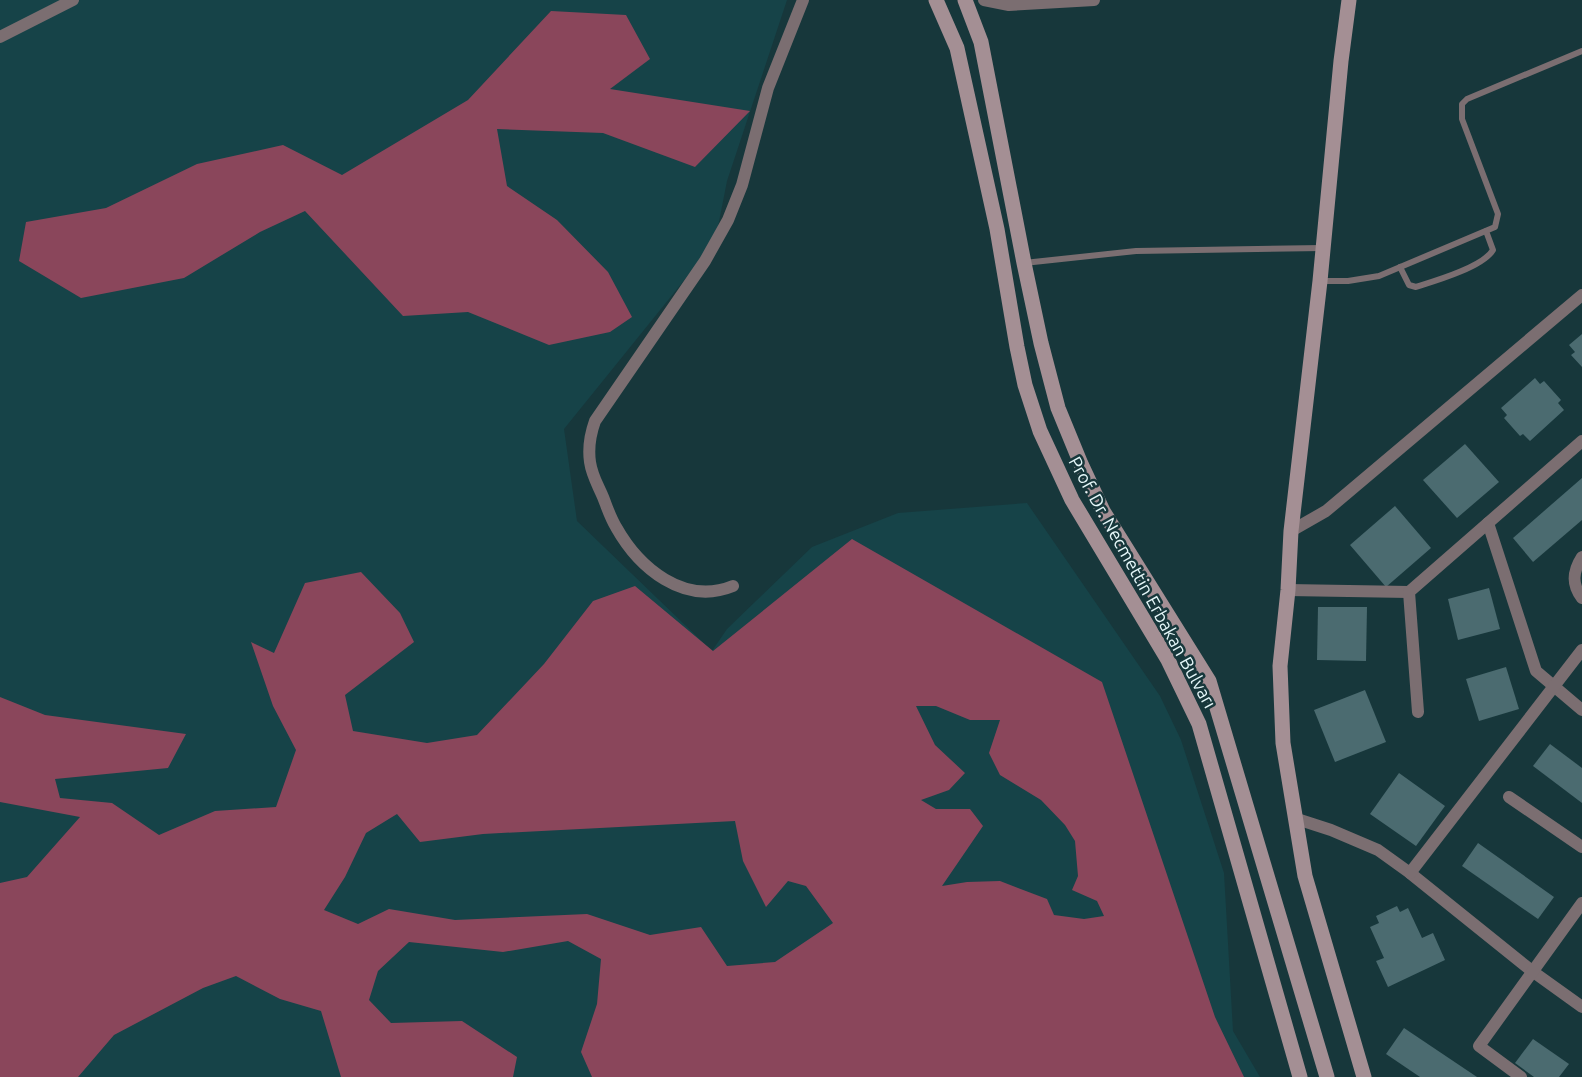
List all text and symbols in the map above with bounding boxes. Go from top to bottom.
street label: Prof. Dr. Necmettin Erbakan Bulvarı [1065,453,1221,711]

